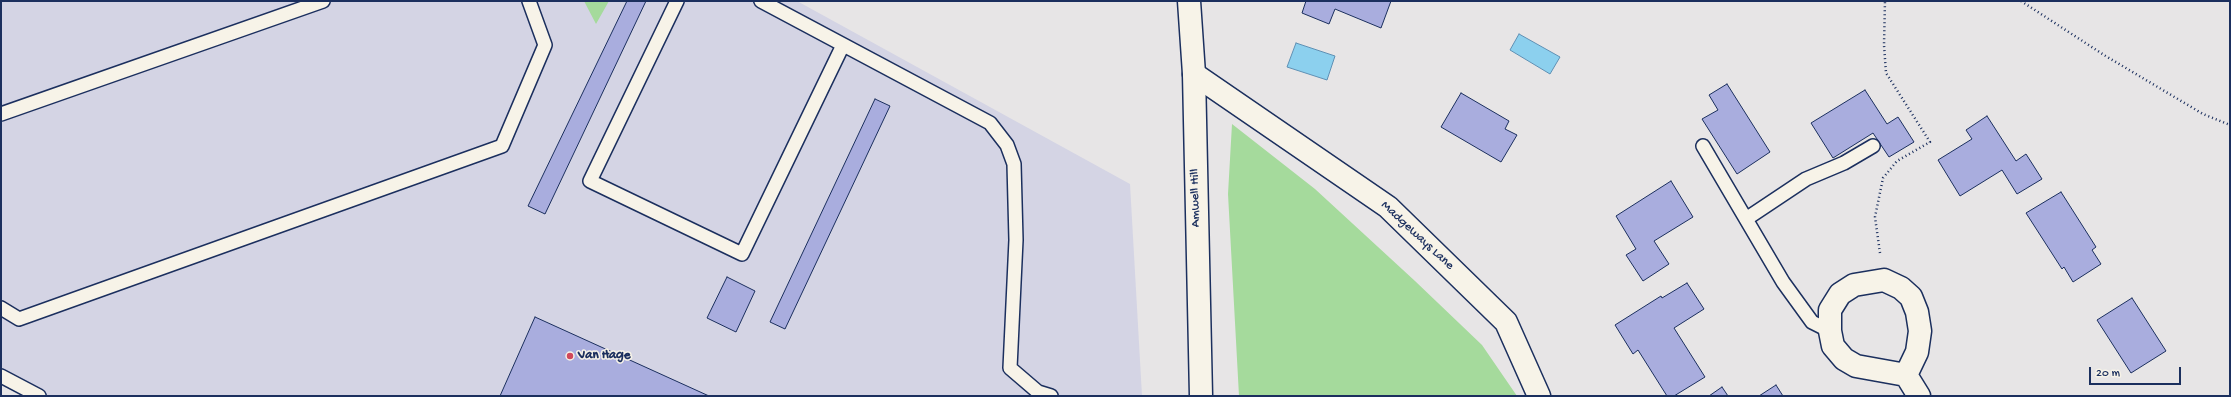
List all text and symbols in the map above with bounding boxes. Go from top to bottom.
street label: Amwell Hill [1188,169,1204,227]
street label: Madgeways Lane [1377,198,1457,274]
place label: Van Hage [578,348,630,364]
marker: Van Hage [565,351,575,361]
scale bar [2091,359,2183,385]
text: 20 m [2096,367,2120,381]

